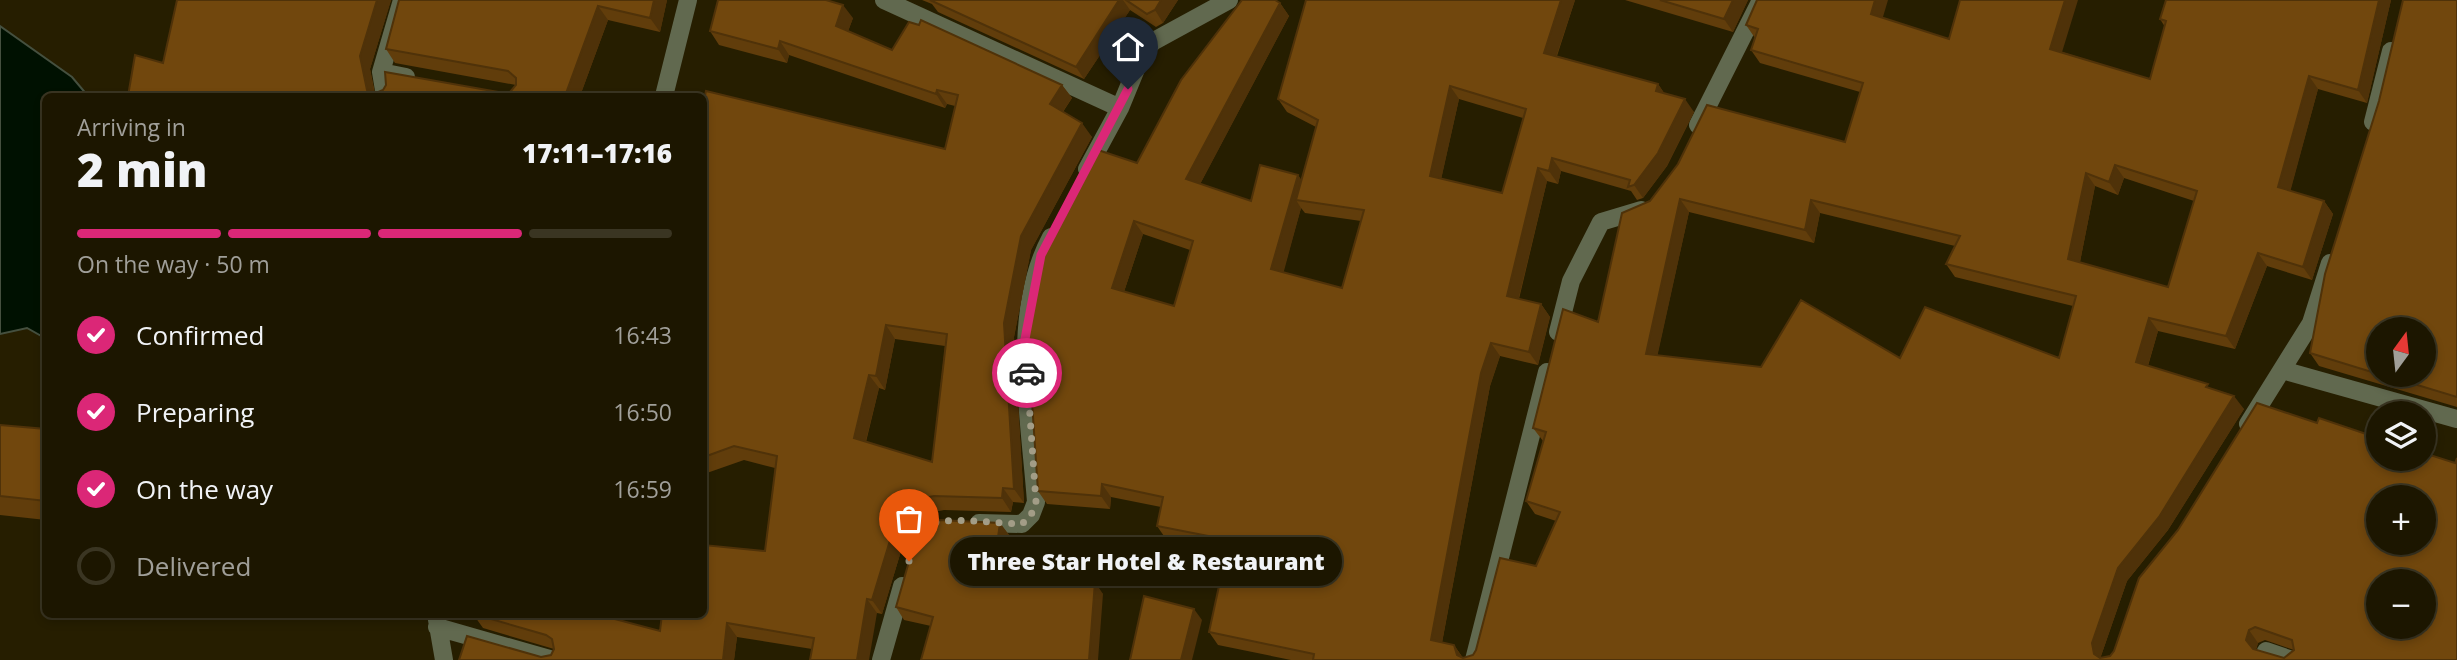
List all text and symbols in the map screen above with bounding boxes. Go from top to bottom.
pin [1098,17,1158,89]
icon: home [1109,28,1147,66]
text: Arriving in [77,111,186,143]
text: 17:11–17:16 [522,135,672,171]
text: 2 min [77,138,208,200]
text: On the way · 50 m [77,248,270,280]
icon: check [77,316,115,354]
text: Confirmed [136,317,264,353]
north arrow [2366,317,2436,387]
map controls [2366,317,2436,639]
text: 16:43 [613,319,672,351]
courier [992,338,1062,408]
icon: car [1008,354,1046,392]
icon: check [77,393,115,431]
text: Preparing [136,394,254,430]
text: 16:50 [613,396,672,428]
button: layers [2366,401,2436,471]
icon: check [77,470,115,508]
text: On the way [136,471,273,507]
text: 16:59 [613,473,672,505]
button: + [2366,485,2436,555]
pin [879,489,939,561]
icon: bag [890,500,928,538]
callout: Three Star Hotel & Restaurant [951,536,1343,586]
text: Three Star Hotel & Restaurant [967,545,1325,577]
text: Delivered [136,548,251,584]
button: − [2366,569,2436,639]

